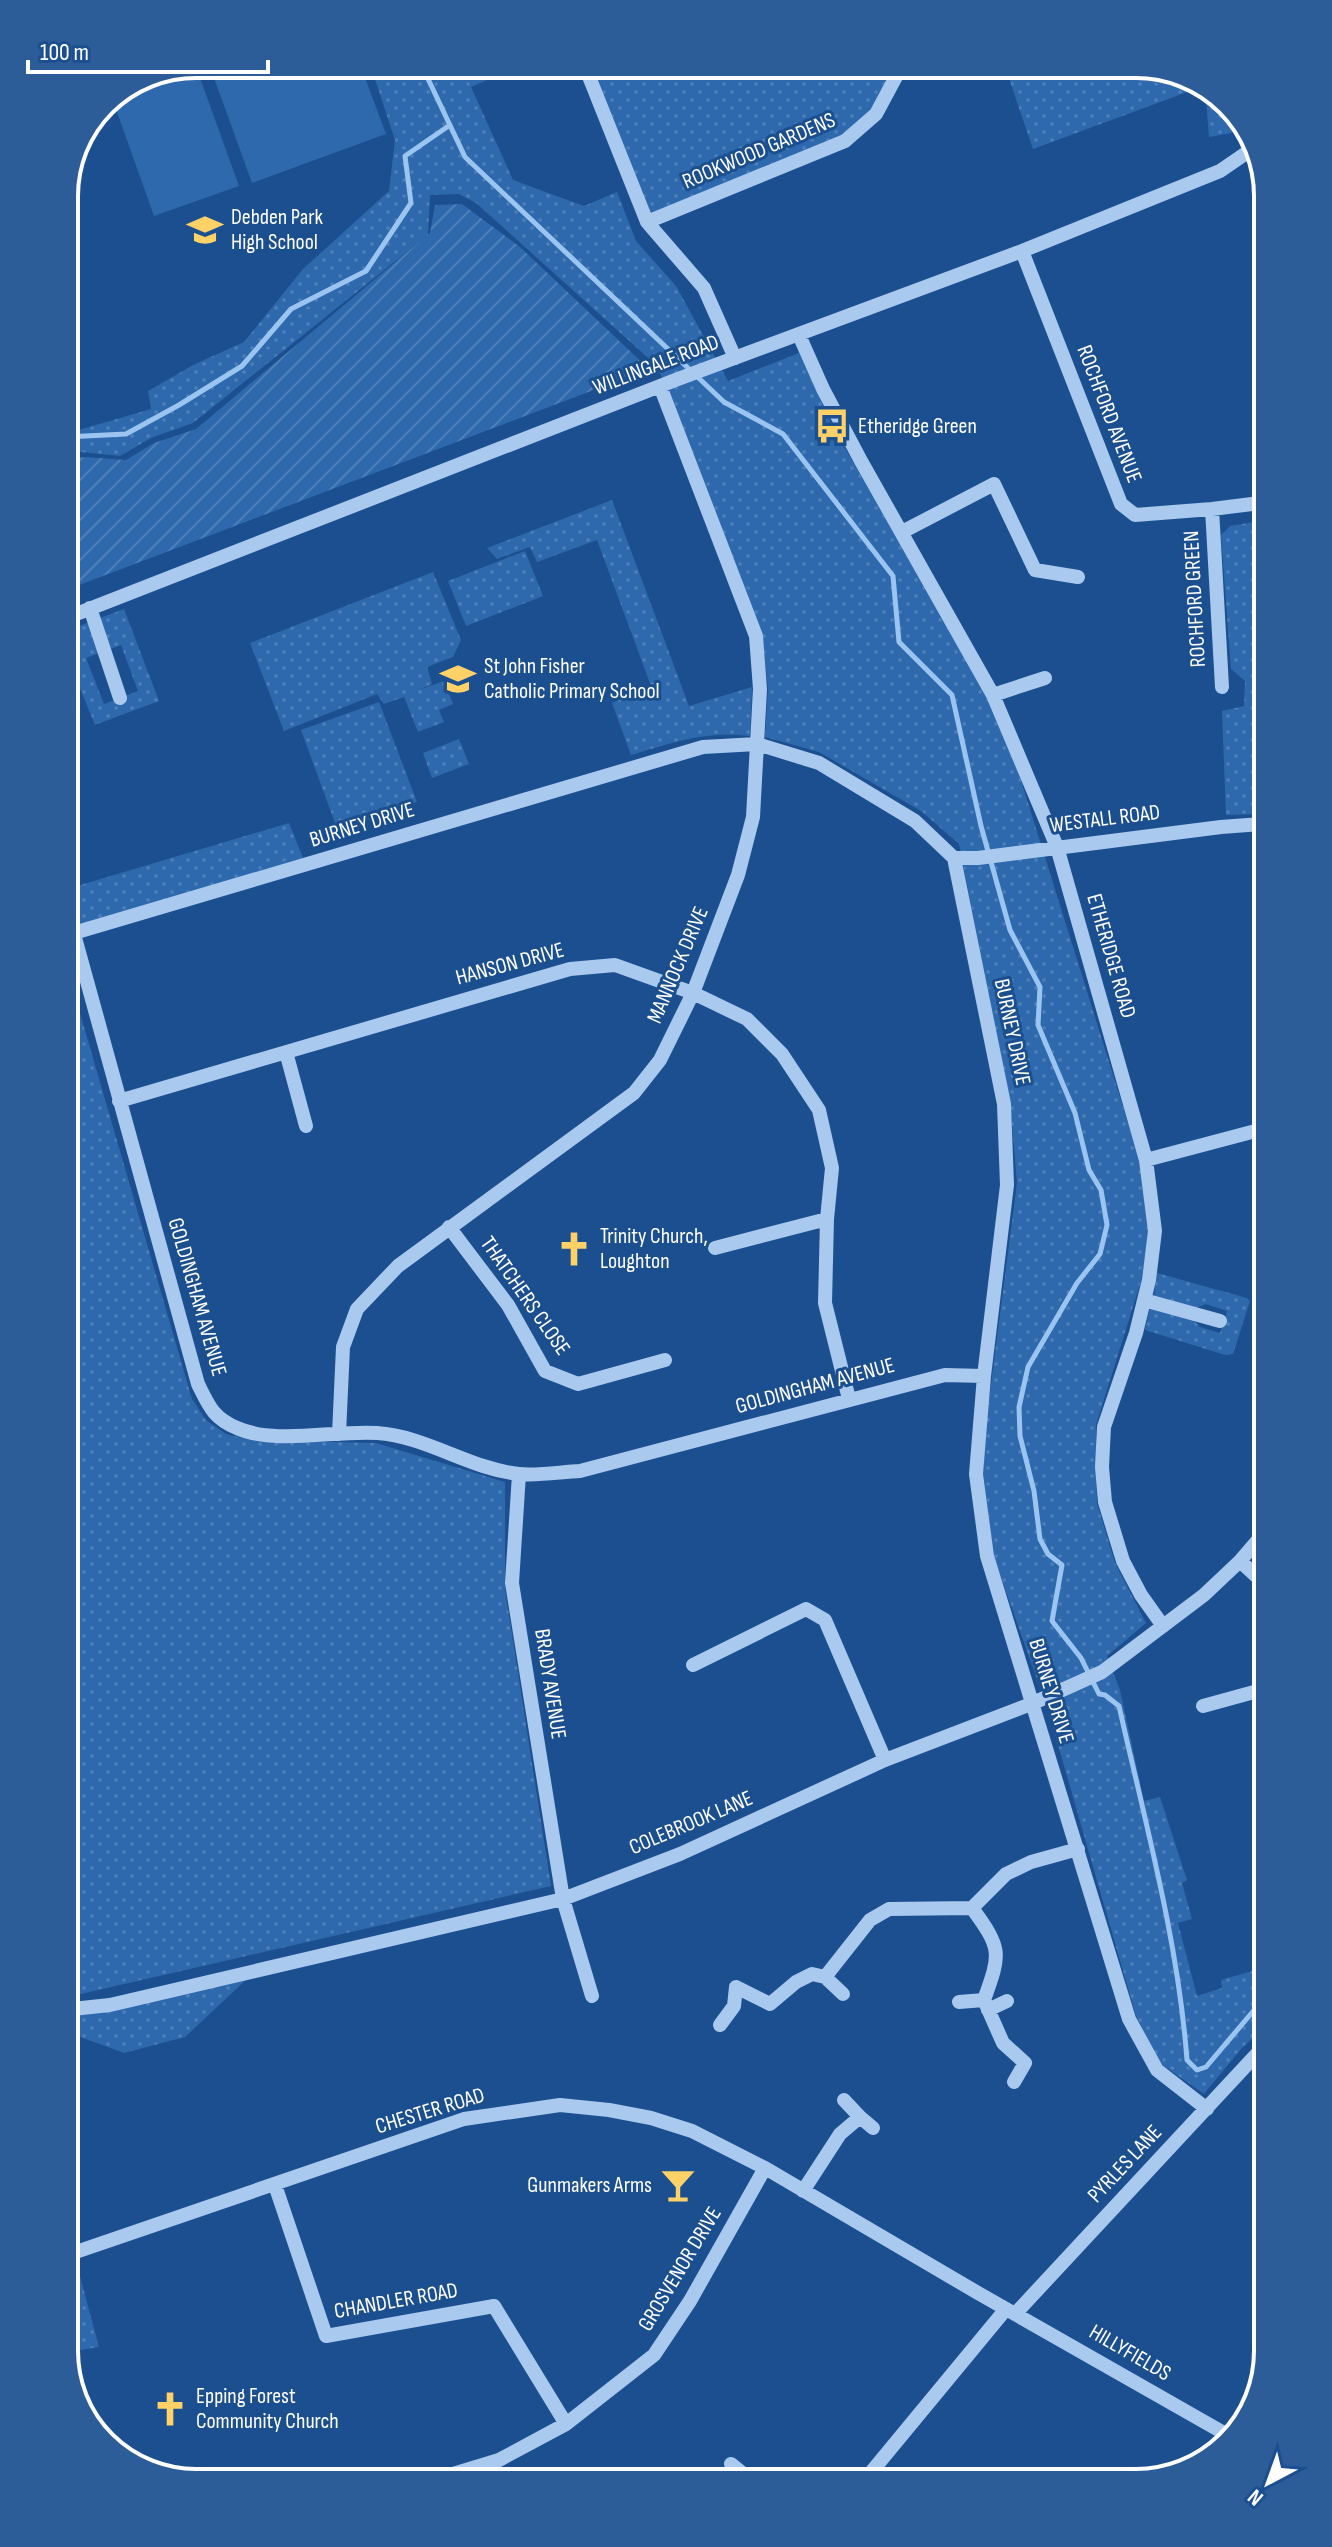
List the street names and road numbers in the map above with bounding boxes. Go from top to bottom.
street label: ROOKWOOD GARDENS [679,107,839,195]
street label: WILLINGALE ROAD [589,329,723,401]
street label: ROCHFORD AVENUE [1070,341,1148,487]
street label: ROCHFORD GREEN [1178,530,1212,668]
street label: BURNEY DRIVE [306,796,418,854]
street label: WESTALL ROAD [1048,799,1162,839]
street label: ETHERIDGE ROAD [1080,891,1142,1021]
street label: MANNOCK DRIVE [641,902,715,1028]
street label: HANSON DRIVE [453,937,567,991]
street label: BURNEY DRIVE [988,976,1036,1088]
street label: GOLDINGHAM AVENUE [161,1215,233,1379]
street label: THATCHERS CLOSE [474,1231,576,1361]
street label: GOLDINGHAM AVENUE [732,1352,898,1420]
street label: BRADY AVENUE [528,1627,572,1741]
street label: BURNEY DRIVE [1022,1635,1080,1747]
street label: COLEBROOK LANE [625,1785,757,1861]
street label: CHESTER ROAD [372,2082,488,2140]
street label: PYRLES LANE [1082,2119,1168,2209]
street label: GROSVENOR DRIVE [632,2202,728,2336]
street label: CHANDLER ROAD [332,2277,460,2325]
street label: HILLYFIELDS [1084,2319,1176,2387]

